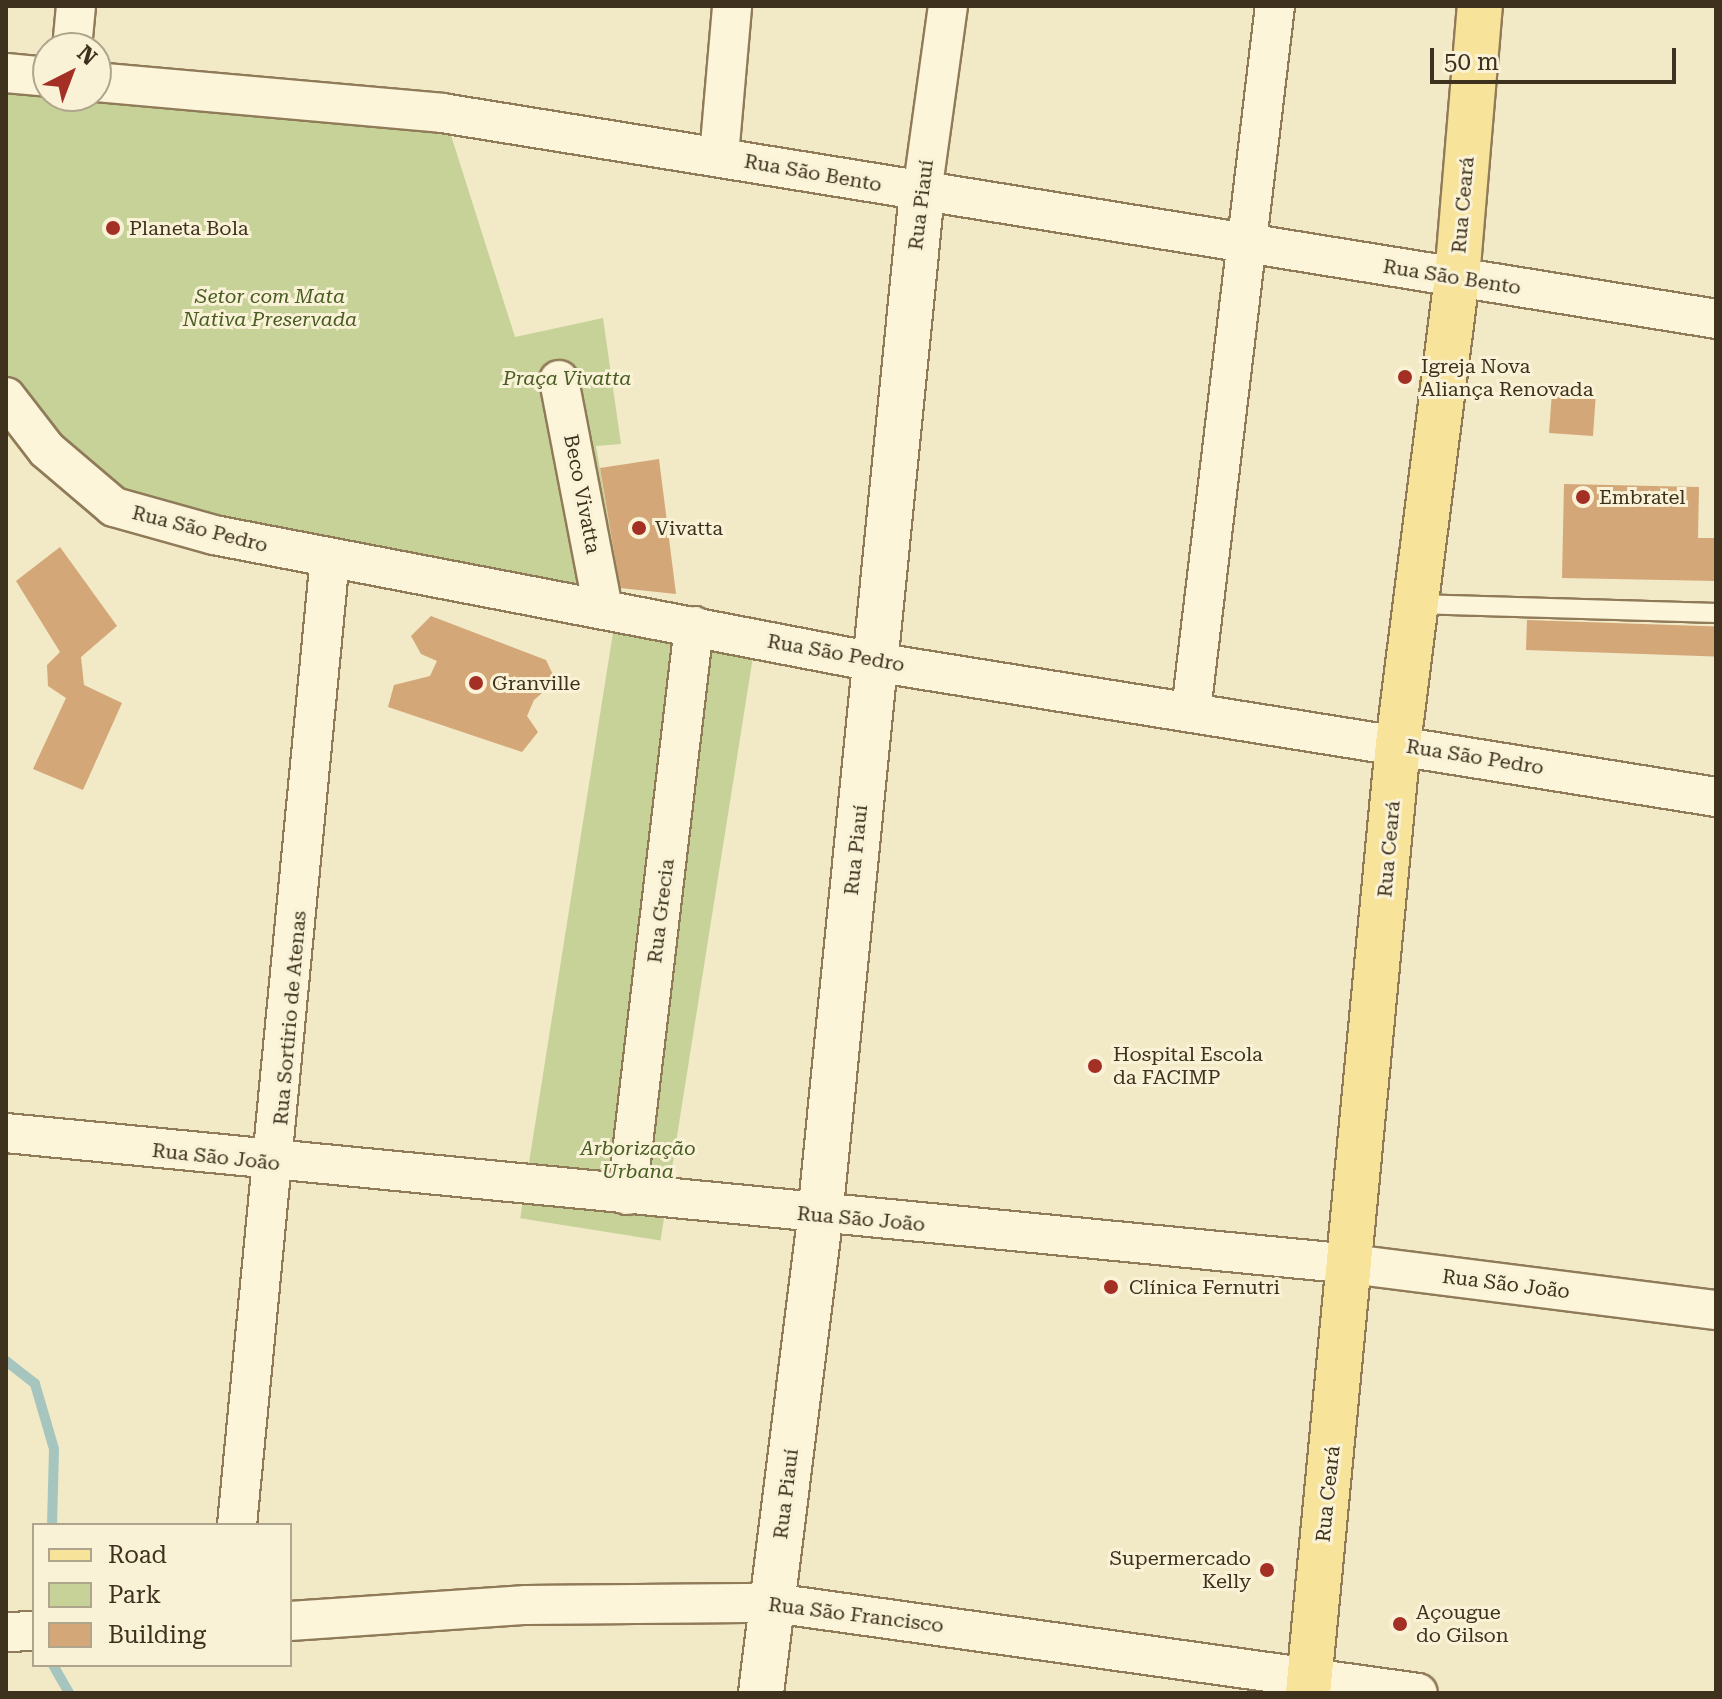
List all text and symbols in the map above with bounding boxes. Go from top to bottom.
north arrow [32,32,112,112]
scale bar [1434,32,1680,82]
text: N [72,40,102,70]
text: 50 m [1444,48,1499,76]
street label: Rua São Bento [742,149,884,197]
street label: Rua Ceará [1447,156,1479,254]
street label: Rua Piauí [904,158,938,252]
place label: Planeta Bola [129,216,249,240]
marker: Planeta Bola [104,219,122,237]
street label: Rua São Bento [1381,254,1523,300]
park label: Setor com Mata Nativa Preservada [183,285,357,332]
place label: Igreja Nova Aliança Renovada [1421,354,1593,401]
park label: Praça Vivatta [503,366,631,390]
marker: Igreja Nova Aliança Renovada [1396,368,1414,386]
street label: Beco Vivatta [559,432,605,556]
place label: Embratel [1599,485,1686,509]
marker: Embratel [1574,488,1592,506]
street label: Rua São Pedro [130,501,270,557]
place label: Vivatta [655,516,723,540]
marker: Vivatta [630,519,648,537]
street label: Rua São Pedro [765,629,907,677]
place label: Granville [492,671,581,695]
marker: Granville [467,674,485,692]
street label: Rua São Pedro [1404,734,1546,780]
street label: Rua Ceará [1373,800,1405,898]
street label: Rua Piauí [839,804,873,896]
street label: Rua Grecia [643,857,679,965]
street label: Rua Sortirio de Atenas [269,910,311,1126]
place label: Hospital Escola da FACIMP [1113,1042,1263,1089]
marker: Hospital Escola da FACIMP [1084,1055,1106,1077]
park label: Arborização Urbana [580,1136,696,1183]
street label: Rua São João [151,1138,281,1176]
street label: Rua São João [796,1201,926,1237]
street label: Rua São João [1441,1264,1571,1304]
place label: Clínica Fernutri [1129,1275,1280,1299]
marker: Clínica Fernutri [1100,1276,1122,1298]
street label: Rua Ceará [1311,1445,1345,1543]
street label: Rua Piauí [769,1447,803,1541]
legend [32,1523,292,1667]
text: Road [108,1541,167,1569]
place label: Supermercado Kelly [1110,1546,1251,1593]
marker: Supermercado Kelly [1258,1561,1276,1579]
text: Park [108,1581,161,1609]
street label: Rua São Francisco [767,1592,945,1638]
place label: Açougue do Gilson [1416,1600,1509,1647]
marker: Açougue do Gilson [1391,1615,1409,1633]
text: Building [108,1621,206,1649]

